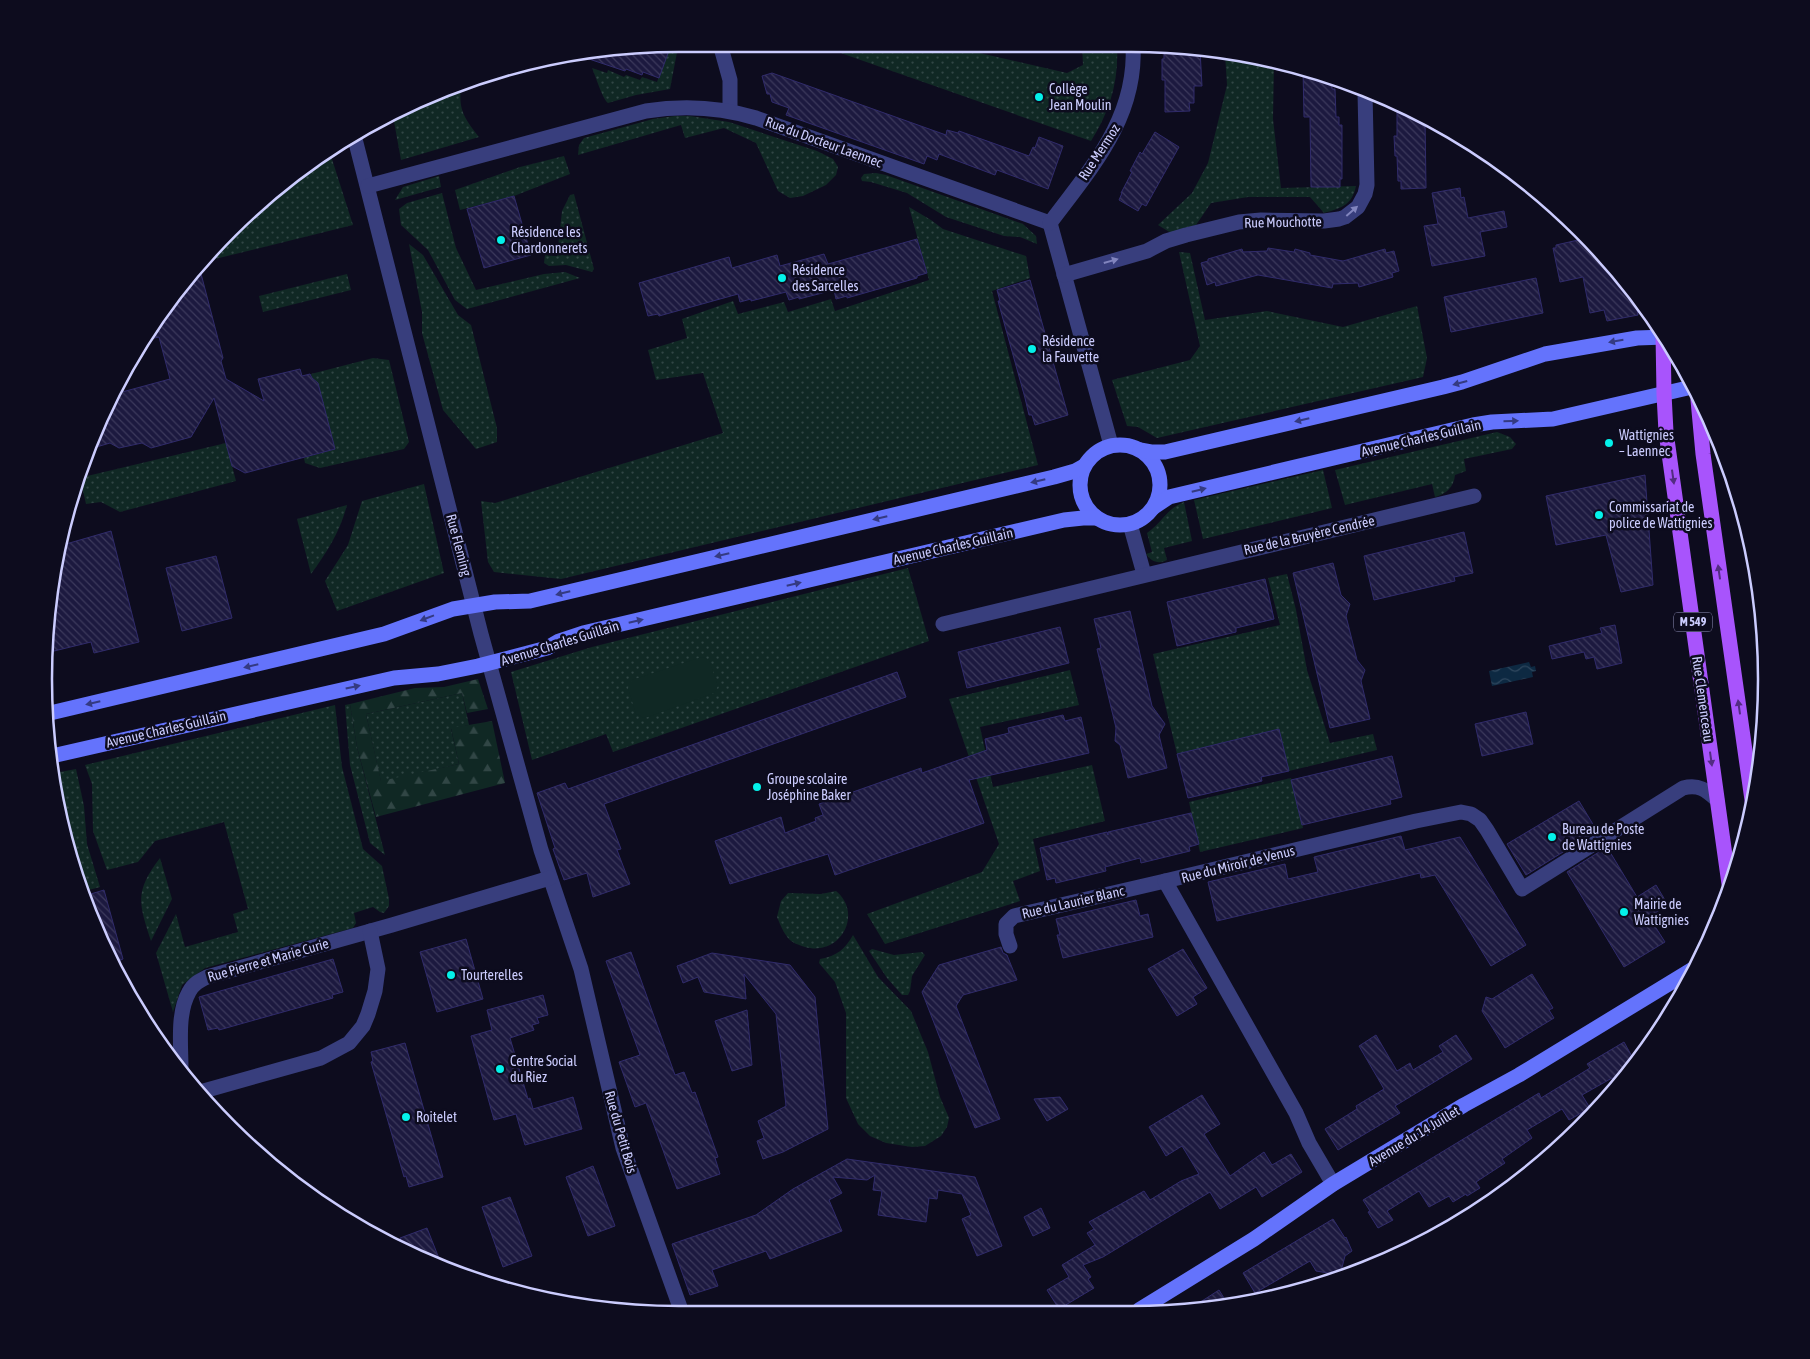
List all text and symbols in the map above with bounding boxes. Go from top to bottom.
place label: Collège Jean Moulin [1049,81,1112,113]
marker: Collège Jean Moulin [1033,91,1045,103]
street label: Rue du Docteur Laennec [763,113,885,171]
street label: Rue Mermoz [1075,121,1123,183]
one-way arrow [1345,206,1358,217]
street label: Rue Mouchotte [1244,213,1322,231]
place label: Résidence les Chardonnerets [511,224,587,256]
marker: Résidence les Chardonnerets [495,234,507,246]
one-way arrow [1104,257,1119,265]
place label: Résidence des Sarcelles [792,262,859,294]
marker: Résidence des Sarcelles [776,272,788,284]
place label: Résidence la Fauvette [1042,333,1099,365]
one-way arrow [1608,338,1624,346]
marker: Résidence la Fauvette [1026,343,1038,355]
one-way arrow [1452,379,1467,387]
one-way arrow [1294,416,1309,424]
street label: Avenue Charles Guillain [1360,416,1482,460]
one-way arrow [1504,417,1520,425]
place label: Wattignies – Laennec [1619,427,1674,459]
marker: Wattignies – Laennec [1603,437,1615,449]
one-way arrow [1669,469,1677,485]
one-way arrow [1031,477,1046,485]
one-way arrow [1192,485,1207,493]
place label: Commissariat de police de Wattignies [1609,499,1712,531]
marker: Commissariat de police de Wattignies [1593,509,1605,521]
street label: Rue Fleming [443,512,475,578]
street label: Rue de la Bruyère Cendrée [1242,512,1376,558]
one-way arrow [872,514,887,522]
street label: Avenue Charles Guillain [892,524,1014,568]
one-way arrow [714,551,729,559]
one-way arrow [1715,563,1723,579]
one-way arrow [787,580,802,588]
one-way arrow [556,589,571,597]
road number: M 549 [1674,612,1712,632]
one-way arrow [419,614,434,622]
street label: Avenue Charles Guillain [499,617,621,669]
one-way arrow [629,617,644,625]
street label: Rue Clemenceau [1689,655,1717,743]
one-way arrow [244,662,259,670]
one-way arrow [345,682,361,690]
one-way arrow [85,699,100,707]
one-way arrow [1734,699,1742,715]
street label: Avenue Charles Guillain [105,707,227,751]
one-way arrow [1708,752,1716,768]
place label: Groupe scolaire Joséphine Baker [767,771,851,803]
marker: Groupe scolaire Joséphine Baker [751,781,763,793]
place label: Bureau de Poste de Wattignies [1562,821,1644,853]
marker: Bureau de Poste de Wattignies [1546,831,1558,843]
street label: Rue du Miroir de Venus [1180,842,1296,886]
street label: Rue du Laurier Blanc [1020,882,1127,922]
place label: Mairie de Wattignies [1634,896,1689,928]
marker: Mairie de Wattignies [1618,906,1630,918]
street label: Rue Pierre et Marie Curie [206,935,330,985]
place label: Tourterelles [461,967,523,983]
marker: Tourterelles [445,969,457,981]
place label: Centre Social du Riez [510,1053,577,1085]
marker: Centre Social du Riez [494,1063,506,1075]
street label: Rue du Petit Bois [602,1089,640,1175]
street label: Avenue du 14 Juillet [1366,1103,1462,1169]
place label: Roitelet [416,1109,457,1125]
marker: Roitelet [400,1111,412,1123]

